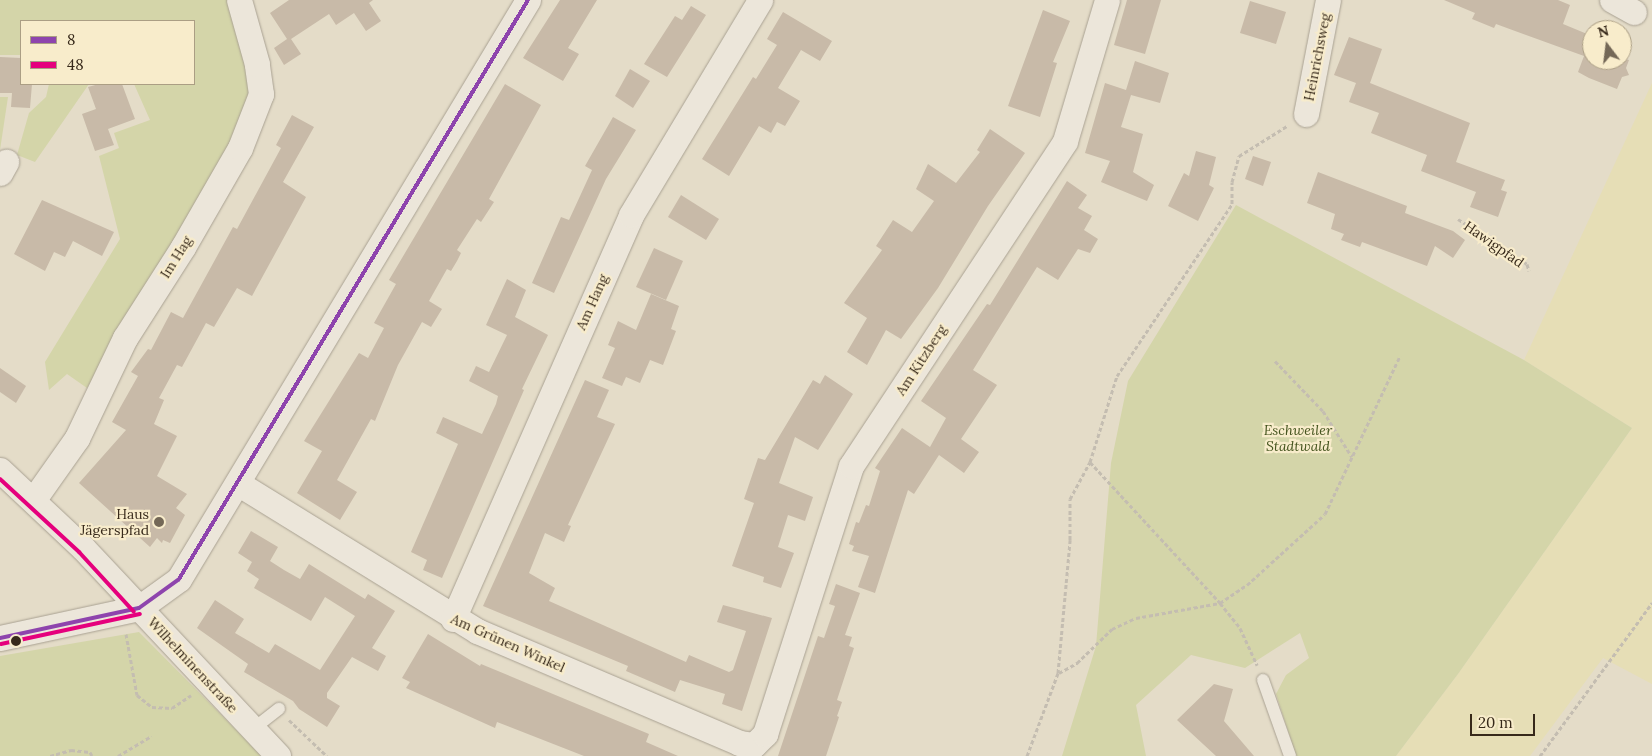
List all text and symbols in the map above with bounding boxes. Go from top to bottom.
street label: Heinrichsweg [1300,12,1334,102]
legend [20,20,195,85]
north arrow [1582,20,1632,70]
text: N [1596,21,1611,42]
text: 8 [67,30,75,49]
text: 48 [67,55,84,74]
street label: Hawigpfad [1461,217,1527,271]
street label: Im Hag [157,233,195,281]
street label: Am Hang [572,272,612,332]
street label: Am Kitzberg [892,322,950,398]
park label: Eschweiler Stadtwald [1264,422,1332,454]
place label: Haus Jägerspfad [80,506,149,538]
marker: Haus Jägerspfad [153,516,165,528]
street label: Am Grünen Winkel [448,610,568,676]
street label: Wilhelminenstraße [144,614,242,716]
unlabelled marker [11,636,21,646]
scale bar [1472,704,1537,736]
text: 20 m [1478,713,1513,732]

